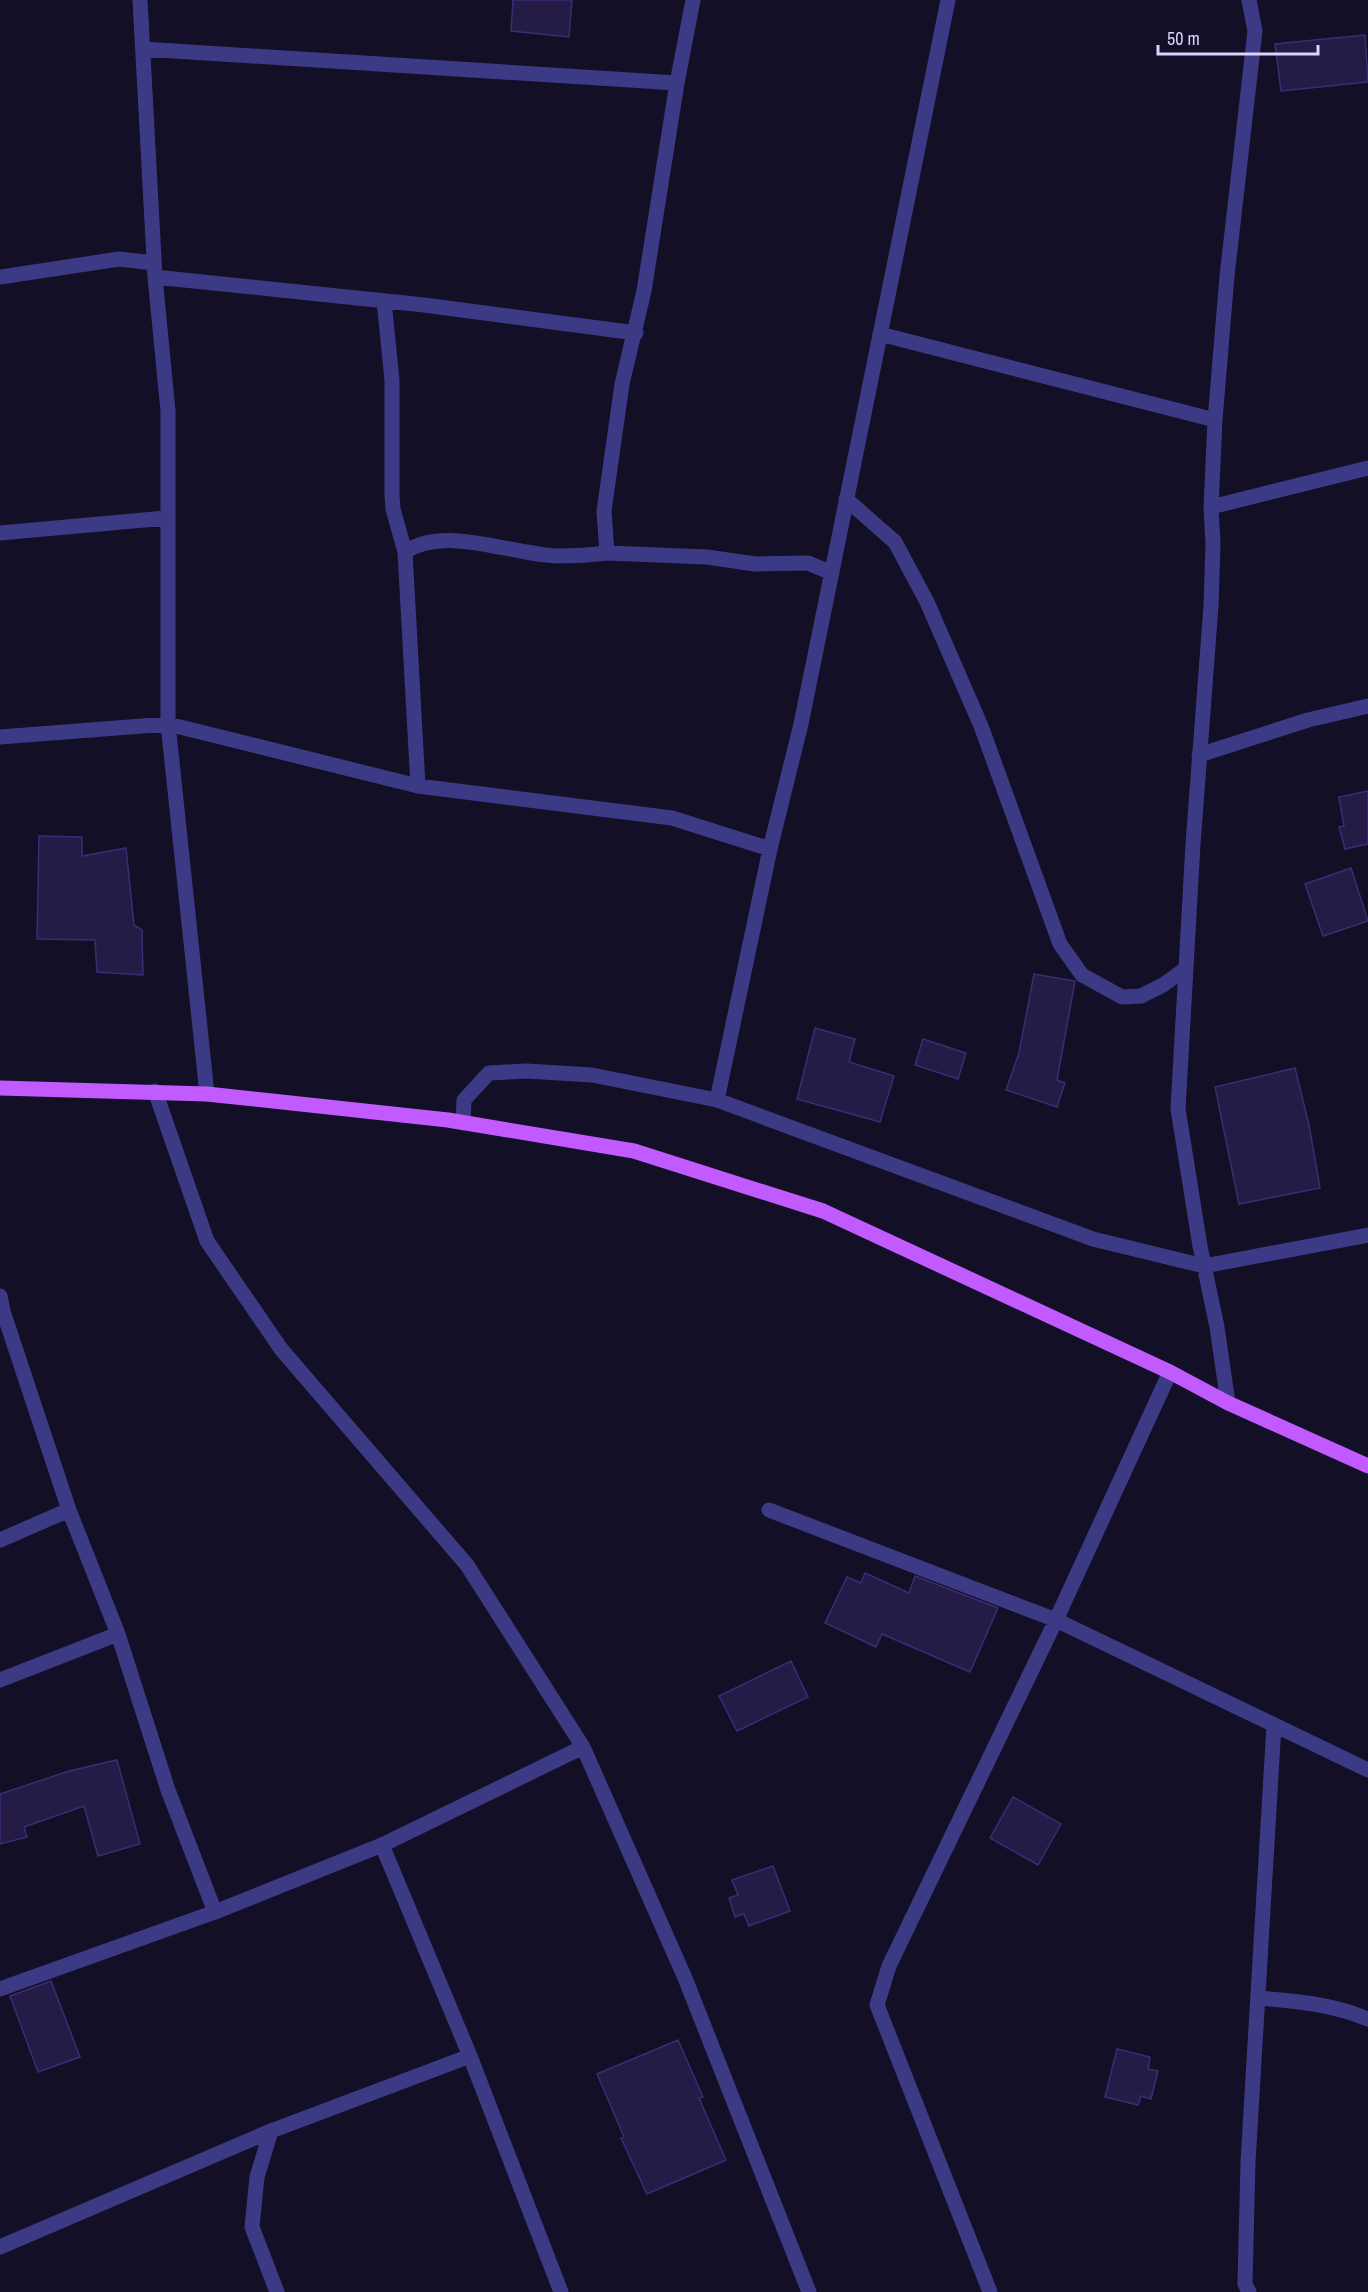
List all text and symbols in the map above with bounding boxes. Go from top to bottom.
scale bar [1158,18,1318,56]
text: 50 m [1167,26,1200,51]

